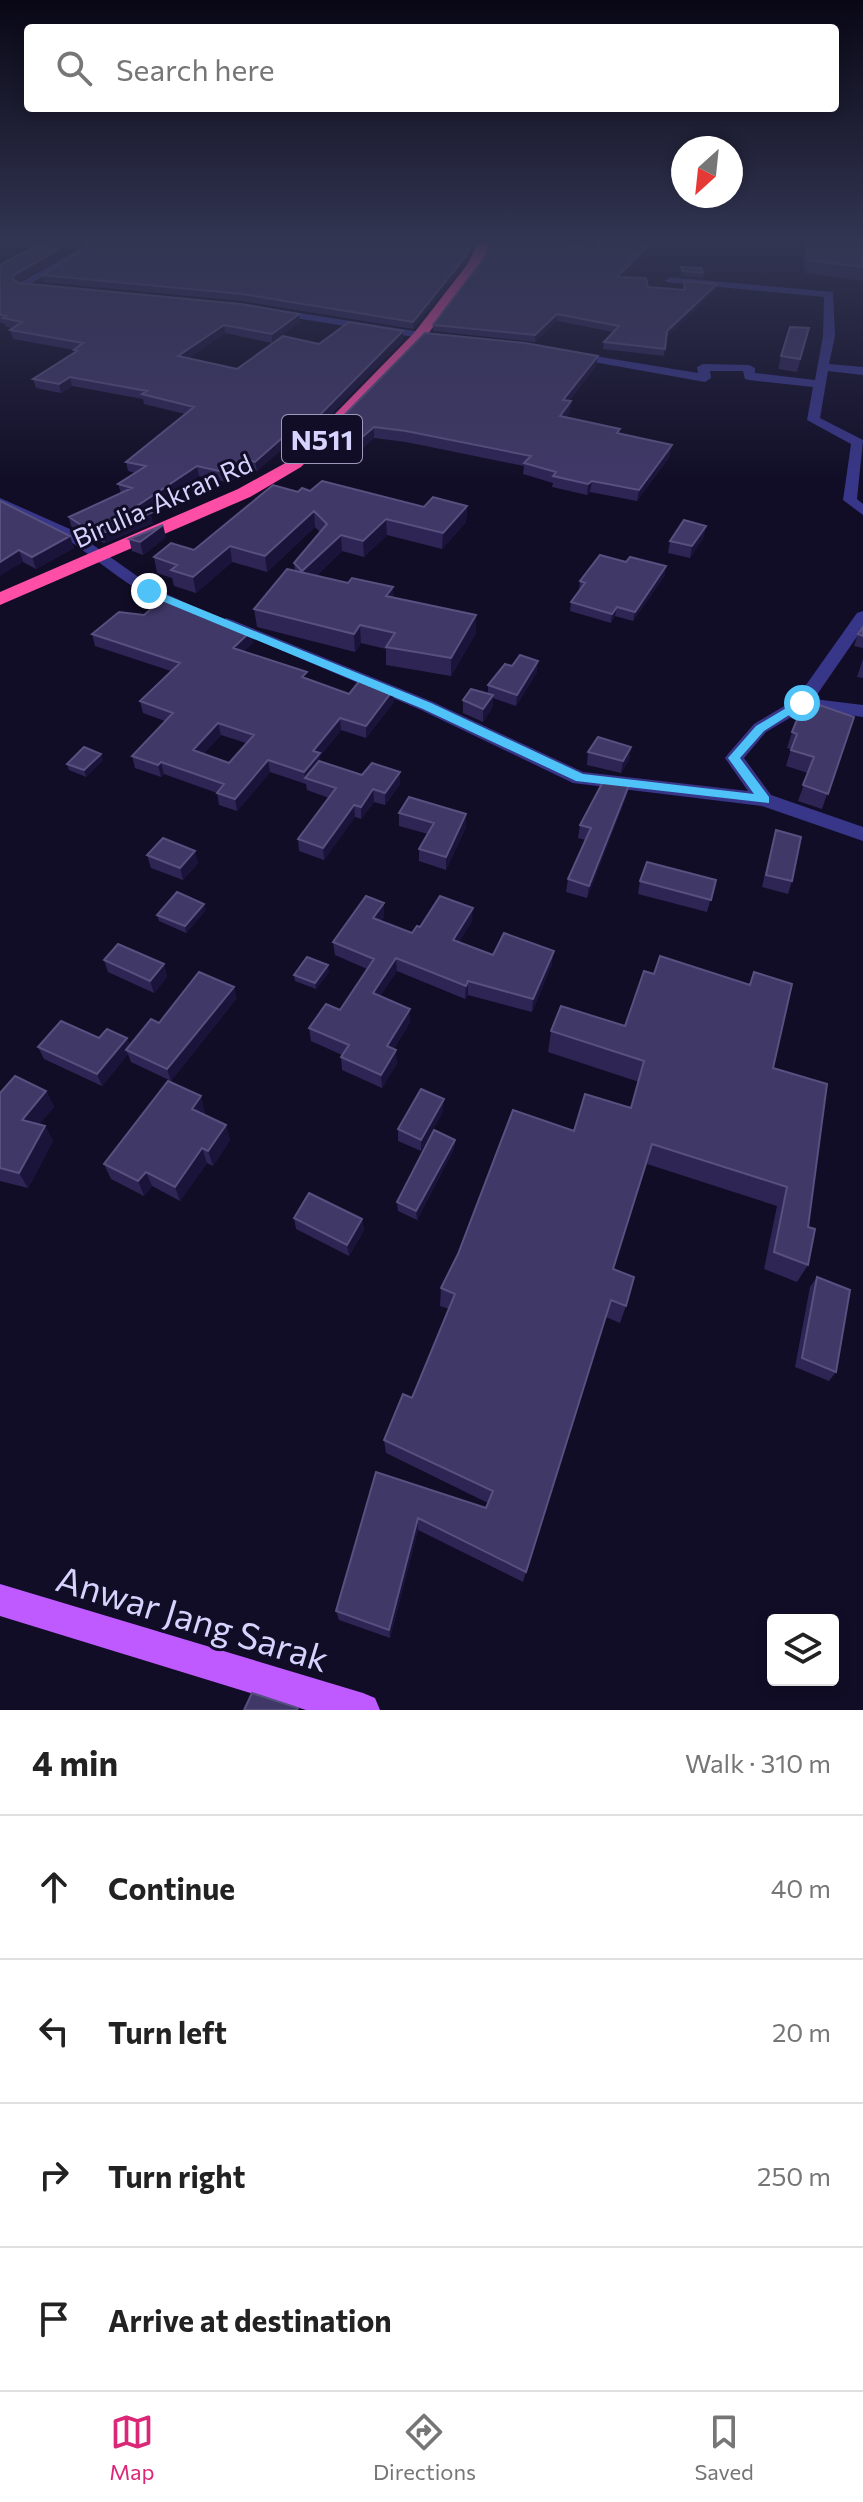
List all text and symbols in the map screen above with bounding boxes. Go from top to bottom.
search box [24,24,839,112]
icon: search [52,46,96,90]
text: Search here [116,50,275,87]
north arrow [671,136,743,208]
road number: N511 [282,415,362,463]
street label: Birulia-Akran Rd [68,447,256,553]
route end [131,573,167,609]
route start [784,685,820,721]
street label: Anwar Jang Sarak [52,1555,334,1679]
map controls [767,1614,839,1686]
button: layers [767,1614,839,1686]
text: 4 min [32,1741,118,1783]
text: Walk · 310 m [685,1747,831,1778]
icon: ahead [32,1865,76,1909]
text: Continue [108,1869,235,1906]
text: 40 m [771,1872,831,1903]
icon: left [32,2009,76,2053]
text: Turn left [108,2013,227,2050]
text: 20 m [772,2016,831,2047]
icon: right [32,2153,76,2197]
text: Turn right [108,2157,245,2194]
text: 250 m [757,2160,831,2191]
icon: arrive [32,2297,76,2341]
text: Arrive at destination [108,2301,392,2338]
tab: Map [109,2410,155,2485]
tab: Directions [373,2410,476,2485]
tab: Saved [694,2410,754,2485]

